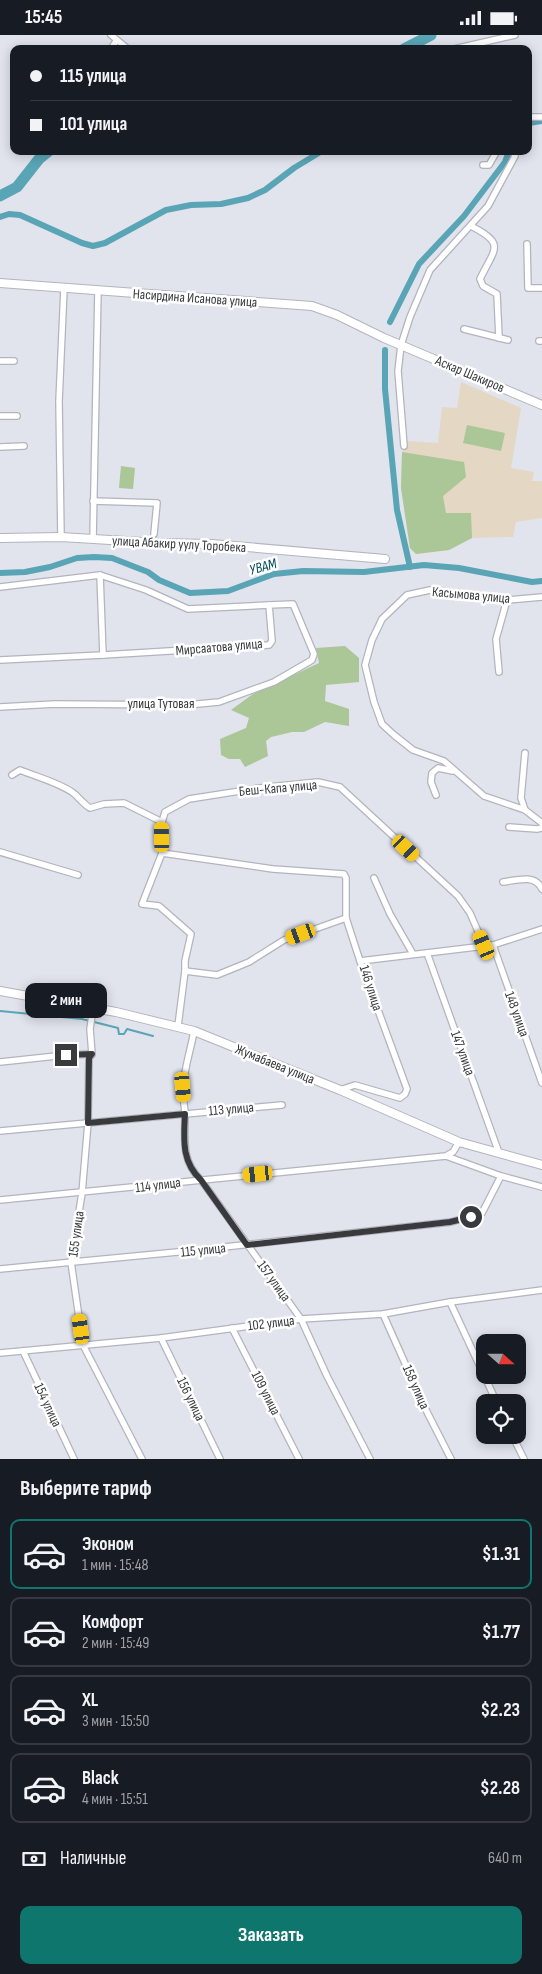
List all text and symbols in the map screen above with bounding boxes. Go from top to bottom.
text: 15:45 [25,6,62,29]
text: 115 улица [60,65,127,88]
text: 101 улица [60,113,127,136]
street label: Насирдина Исанова улица [132,285,258,311]
street label: Аскар Шакиров [432,351,507,396]
street label: улица Абакир уулу Торобека [112,532,246,556]
water label: УВАМ [247,554,279,580]
street label: Касымова улица [431,583,511,607]
street label: Мирсаатова улица [175,635,263,659]
street label: улица Тутовая [128,695,194,712]
street label: Беш-Капа улица [238,776,318,800]
car [154,822,169,852]
car [389,832,422,864]
car [284,922,317,946]
car [471,928,496,962]
street label: 146 улица [356,963,386,1013]
callout: 2 мин [25,983,107,1017]
street label: 148 улица [501,989,533,1039]
text: 2 мин [50,991,82,1010]
street label: 147 улица [447,1028,479,1078]
street label: Жумабаева улица [233,1040,317,1088]
route end [55,1044,77,1066]
car [174,1071,191,1103]
street label: 113 улица [207,1099,255,1119]
car [242,1165,273,1183]
street label: 114 улица [134,1174,182,1196]
route start [460,1206,482,1228]
street label: 155 улица [64,1210,88,1258]
street label: 115 улица [180,1239,226,1261]
street label: 157 улица [254,1257,294,1305]
street label: 102 улица [247,1312,295,1334]
car [71,1313,90,1345]
north arrow [476,1334,526,1384]
map controls [476,1334,526,1444]
street label: 158 улица [399,1362,433,1412]
street label: 109 улица [248,1368,284,1418]
street label: 156 улица [173,1374,209,1424]
street label: 154 улица [30,1380,66,1430]
button: locate [476,1394,526,1444]
text: Выберите тариф [20,1475,152,1502]
icon: car [22,1532,67,1577]
text: Эконом [82,1533,134,1556]
text: $1.31 [482,1543,520,1566]
text: 1 мин · 15:48 [82,1556,148,1575]
icon: car [22,1610,67,1655]
text: Комфорт [82,1611,144,1634]
text: $1.77 [482,1621,520,1644]
text: 2 мин · 15:49 [82,1634,149,1653]
icon: car [22,1688,67,1733]
text: XL [82,1689,98,1712]
text: $2.23 [480,1699,520,1722]
text: 3 мин · 15:50 [82,1712,149,1731]
icon: car [22,1766,67,1811]
text: Black [82,1767,119,1790]
text: $2.28 [480,1777,520,1800]
text: 4 мин · 15:51 [82,1790,148,1809]
icon: cash [20,1845,48,1873]
text: Наличные [60,1847,126,1870]
text: 640 m [488,1849,522,1868]
button: Заказать [20,1906,522,1964]

